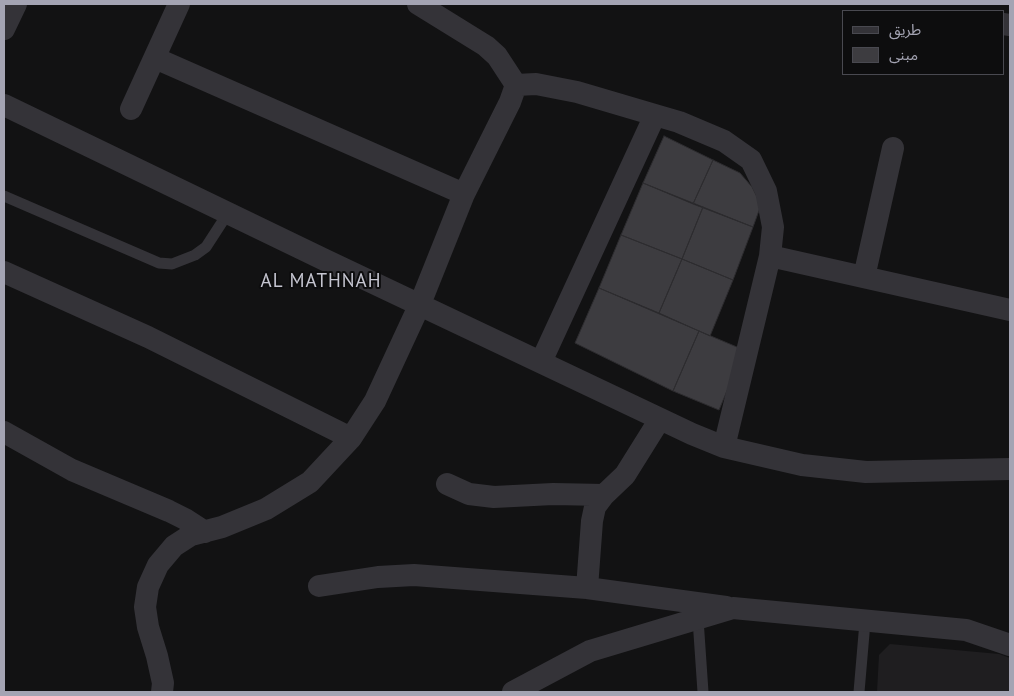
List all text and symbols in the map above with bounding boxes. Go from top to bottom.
legend [842,10,1004,75]
text: طريق [889,20,921,39]
text: مبنى [889,45,918,64]
district label: AL MATHNAH [259,271,383,293]

